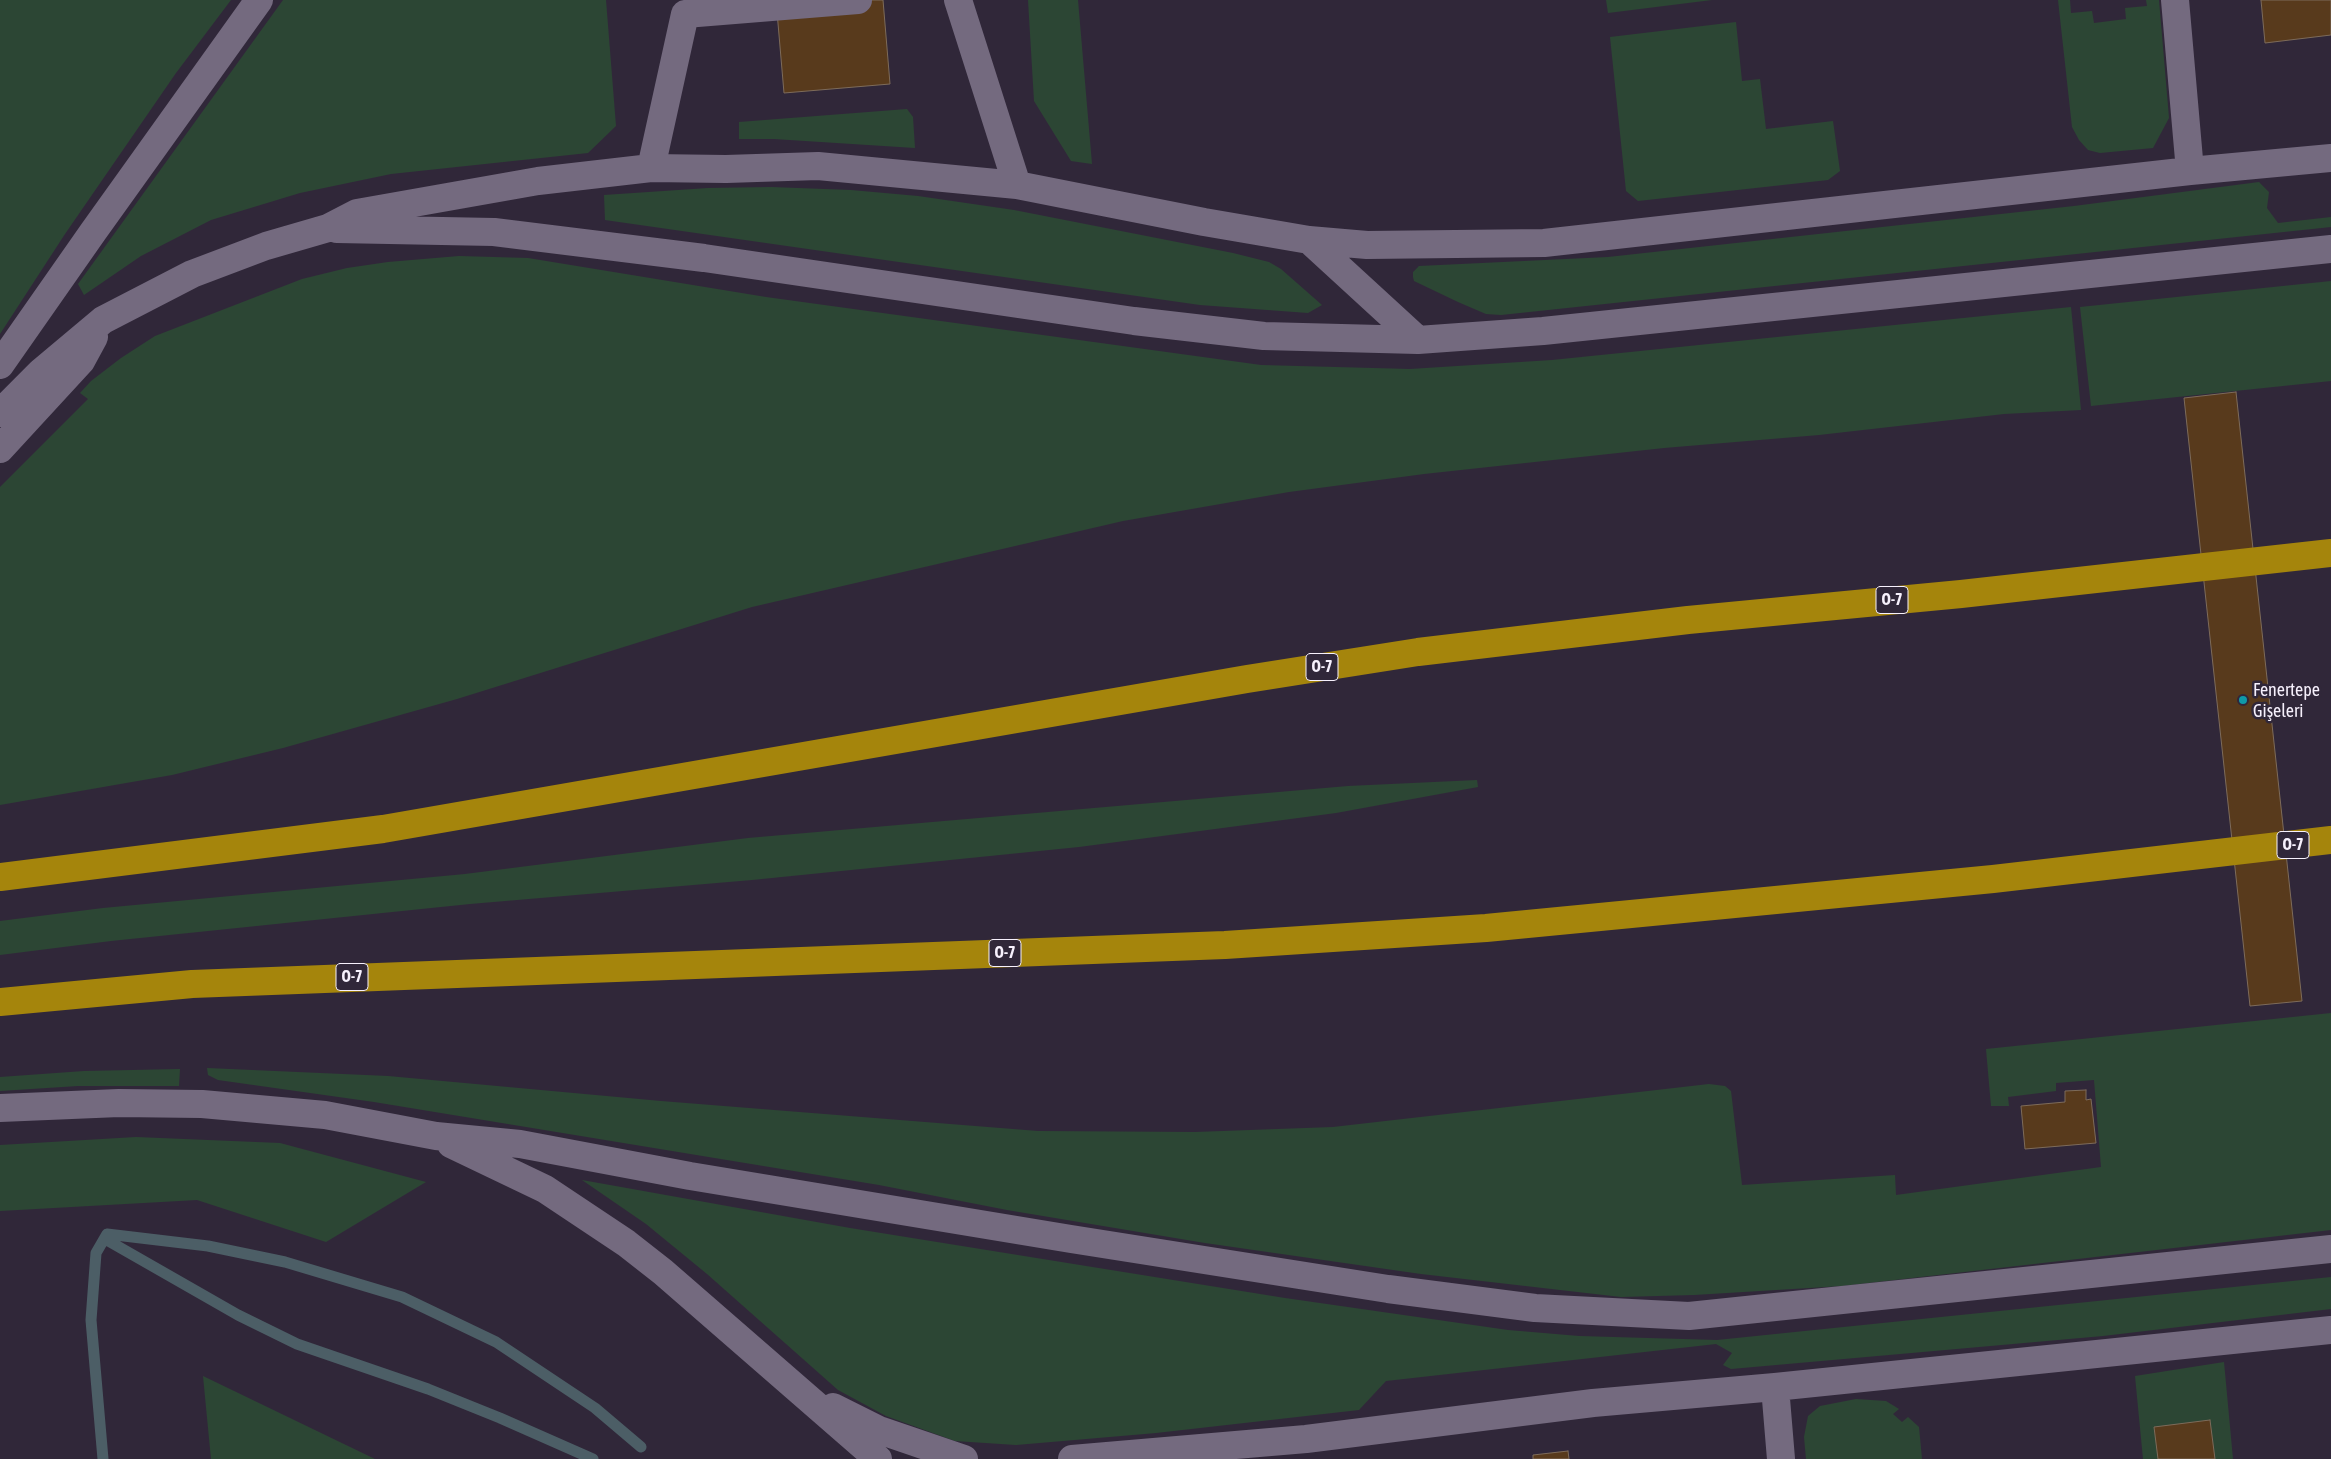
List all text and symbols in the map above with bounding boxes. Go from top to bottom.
road number: O-7 [1876,586,1908,614]
road number: O-7 [1306,654,1338,680]
place label: Fenertepe Gişeleri [2253,679,2320,722]
marker: Fenertepe Gişeleri [2237,694,2249,706]
road number: O-7 [2277,832,2309,858]
road number: O-7 [989,940,1021,966]
road number: O-7 [336,964,368,990]

